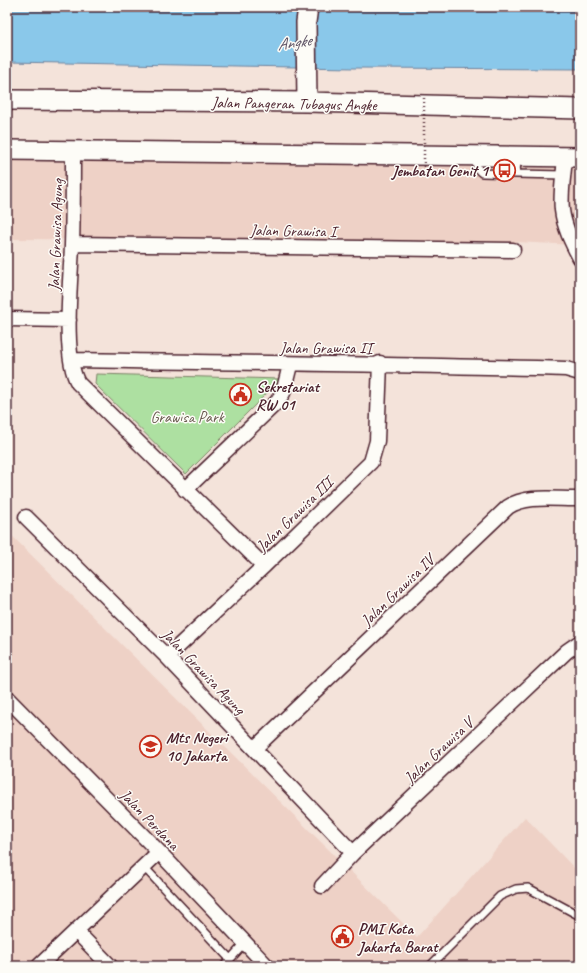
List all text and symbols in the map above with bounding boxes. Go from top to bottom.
water label: Angke [276,29,315,55]
street label: Jalan Pangeran Tubagus Angke [210,93,378,115]
bus stop icon: Jembatan Genit 1 [491,157,517,183]
place label: Jembatan Genit 1 [391,161,490,181]
street label: Jalan Grawisa Agung [44,177,68,292]
street label: Jalan Grawisa I [249,220,340,242]
street label: Jalan Grawisa II [279,338,376,358]
place label: Sekretariat RW 01 [256,377,321,415]
public building icon: Sekretariat RW 01 [227,382,253,408]
park label: Grawisa Park [151,407,225,427]
street label: Jalan Grawisa III [251,471,340,557]
street label: Jalan Grawisa IV [356,549,441,631]
street label: Jalan Grawisa Agung [157,624,250,720]
street label: Jalan Grawisa V [399,712,480,788]
place label: Mts Negeri 10 Jakarta [166,728,230,766]
school or university icon: Mts Negeri 10 Jakarta [137,733,163,759]
street label: Jalan Perdana [115,784,184,855]
place label: PMI Kota Jakarta Barat [357,919,439,957]
public building icon: PMI Kota Jakarta Barat [330,924,356,950]

